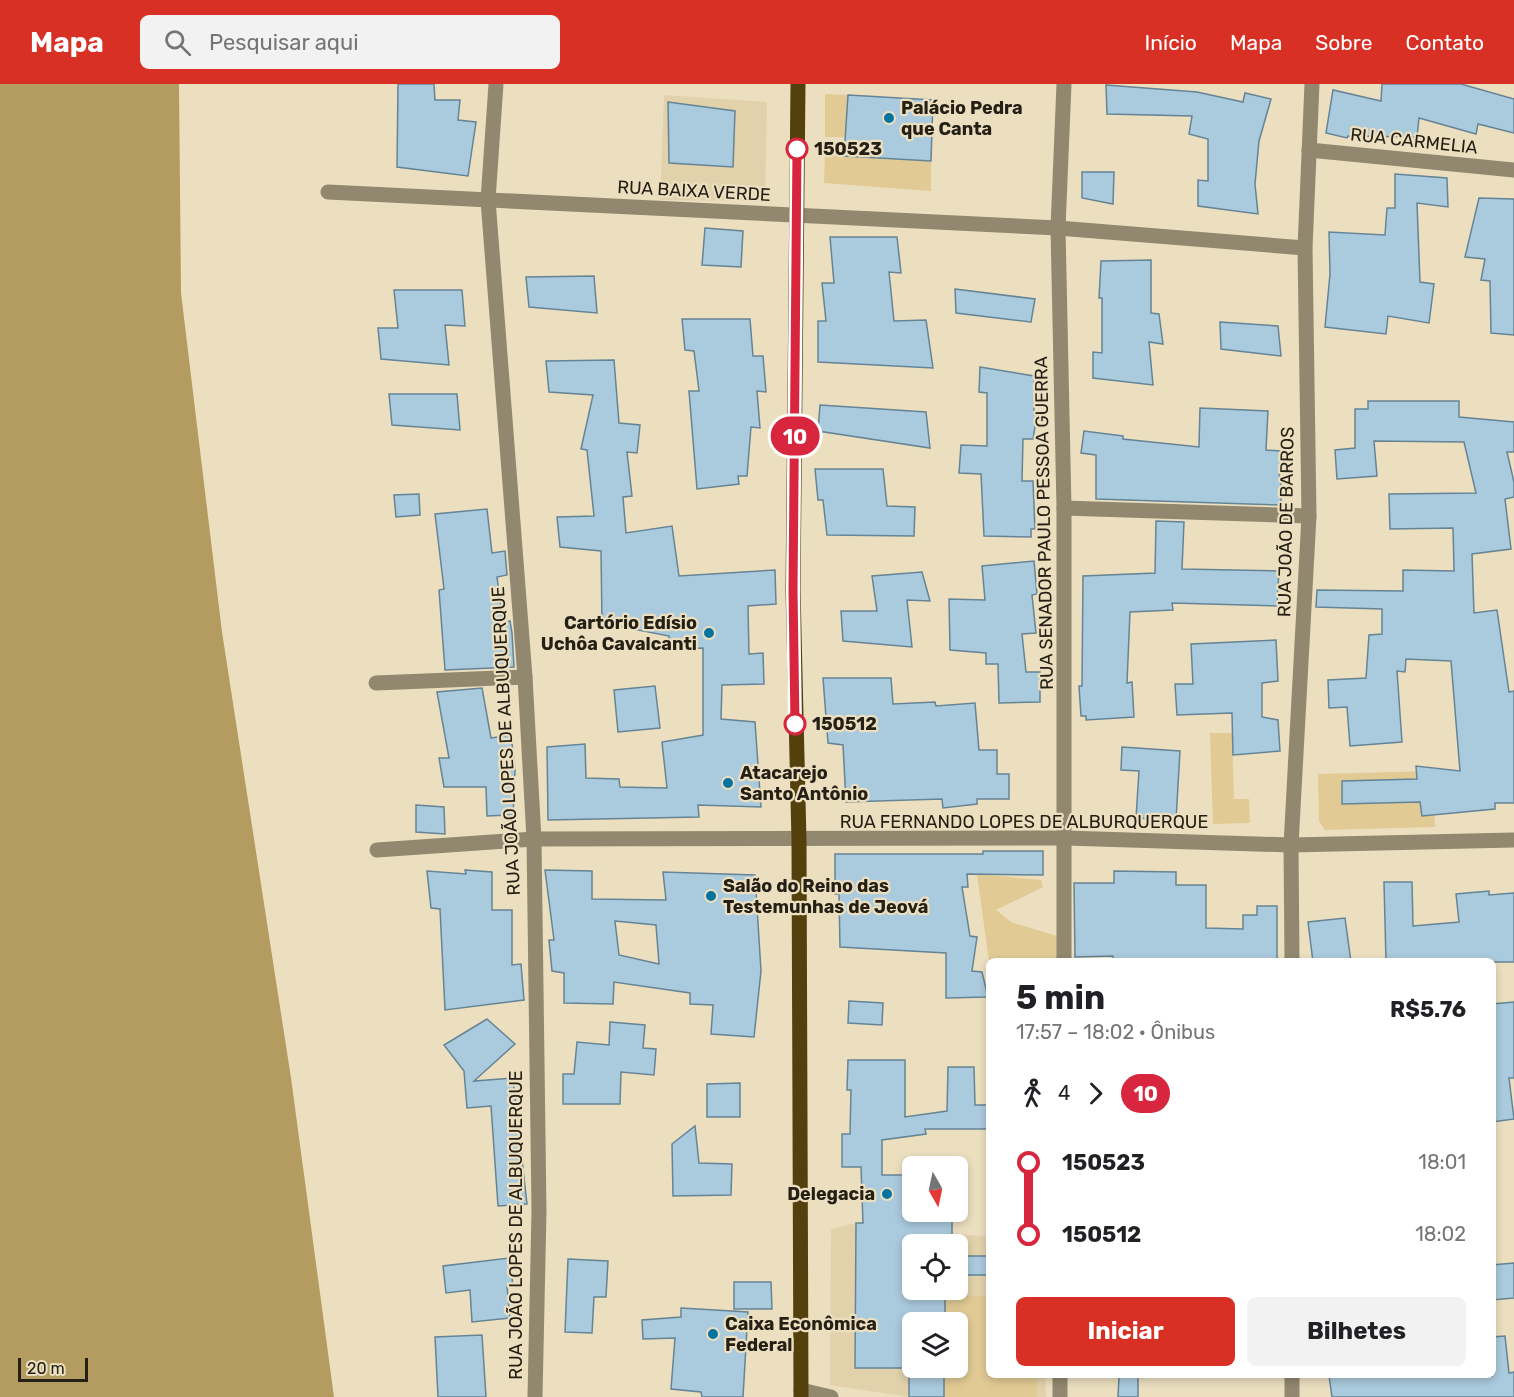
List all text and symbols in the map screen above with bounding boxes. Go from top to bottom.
search box [140,15,560,69]
text: Mapa [30,26,104,59]
icon: search [161,26,194,59]
text: Pesquisar aqui [209,29,359,56]
text: Início [1145,30,1197,55]
text: Mapa [1230,30,1282,55]
text: Sobre [1315,30,1372,55]
text: Contato [1405,30,1484,55]
place label: Palácio Pedra que Canta [901,97,1023,140]
marker: Palácio Pedra que Canta [882,111,896,125]
street label: RUA CARMELIA [1349,123,1479,159]
marker: 150523 [786,138,808,160]
place label: 150523 [814,138,882,160]
street label: RUA BAIXA VERDE [617,176,771,206]
street label: RUA SENADOR PAULO PESSOA GUERRA [1030,356,1058,690]
line badge: 10 [768,416,822,456]
text: 10 [783,424,807,449]
street label: RUA JOÃO DE BARROS [1273,427,1299,617]
street label: RUA JOÃO LOPES DE ALBUQUERQUE [487,586,525,896]
place label: Cartório Edísio Uchôa Cavalcanti [541,612,697,655]
marker: Cartório Edísio Uchôa Cavalcanti [702,626,716,640]
marker: 150512 [784,713,806,735]
place label: 150512 [812,713,877,735]
place label: Atacarejo Santo Antônio [740,762,868,805]
marker: Atacarejo Santo Antônio [721,776,735,790]
street label: RUA FERNANDO LOPES DE ALBURQUERQUE [840,811,1208,833]
place label: Salão do Reino das Testemunhas de Jeová [723,875,928,918]
marker: Salão do Reino das Testemunhas de Jeová [704,889,718,903]
text: 5 min [1016,978,1105,1017]
text: R$5.76 [1390,996,1466,1023]
text: 17:57 – 18:02 · Ônibus [1016,1020,1215,1044]
street label: RUA JOÃO LOPES DE ALBUQUERQUE [505,1070,527,1380]
icon: walk [1016,1077,1049,1110]
icon: forward [1079,1077,1112,1110]
text: 4 [1058,1081,1070,1105]
text: 10 [1133,1081,1158,1106]
text: 150523 [1062,1149,1145,1176]
text: 18:01 [1418,1150,1466,1174]
north arrow [902,1156,968,1222]
map controls [902,1156,968,1378]
place label: Delegacia [787,1183,875,1205]
marker: Delegacia [880,1187,894,1201]
text: 150512 [1062,1221,1141,1248]
text: 18:02 [1415,1222,1466,1246]
button: locate [902,1234,968,1300]
button: Iniciar [1016,1297,1235,1366]
button: Bilhetes [1247,1297,1466,1366]
button: layers [902,1312,968,1378]
place label: Caixa Econômica Federal [725,1313,877,1356]
marker: Caixa Econômica Federal [706,1327,720,1341]
scale bar [18,1355,88,1382]
text: 20 m [27,1359,65,1378]

